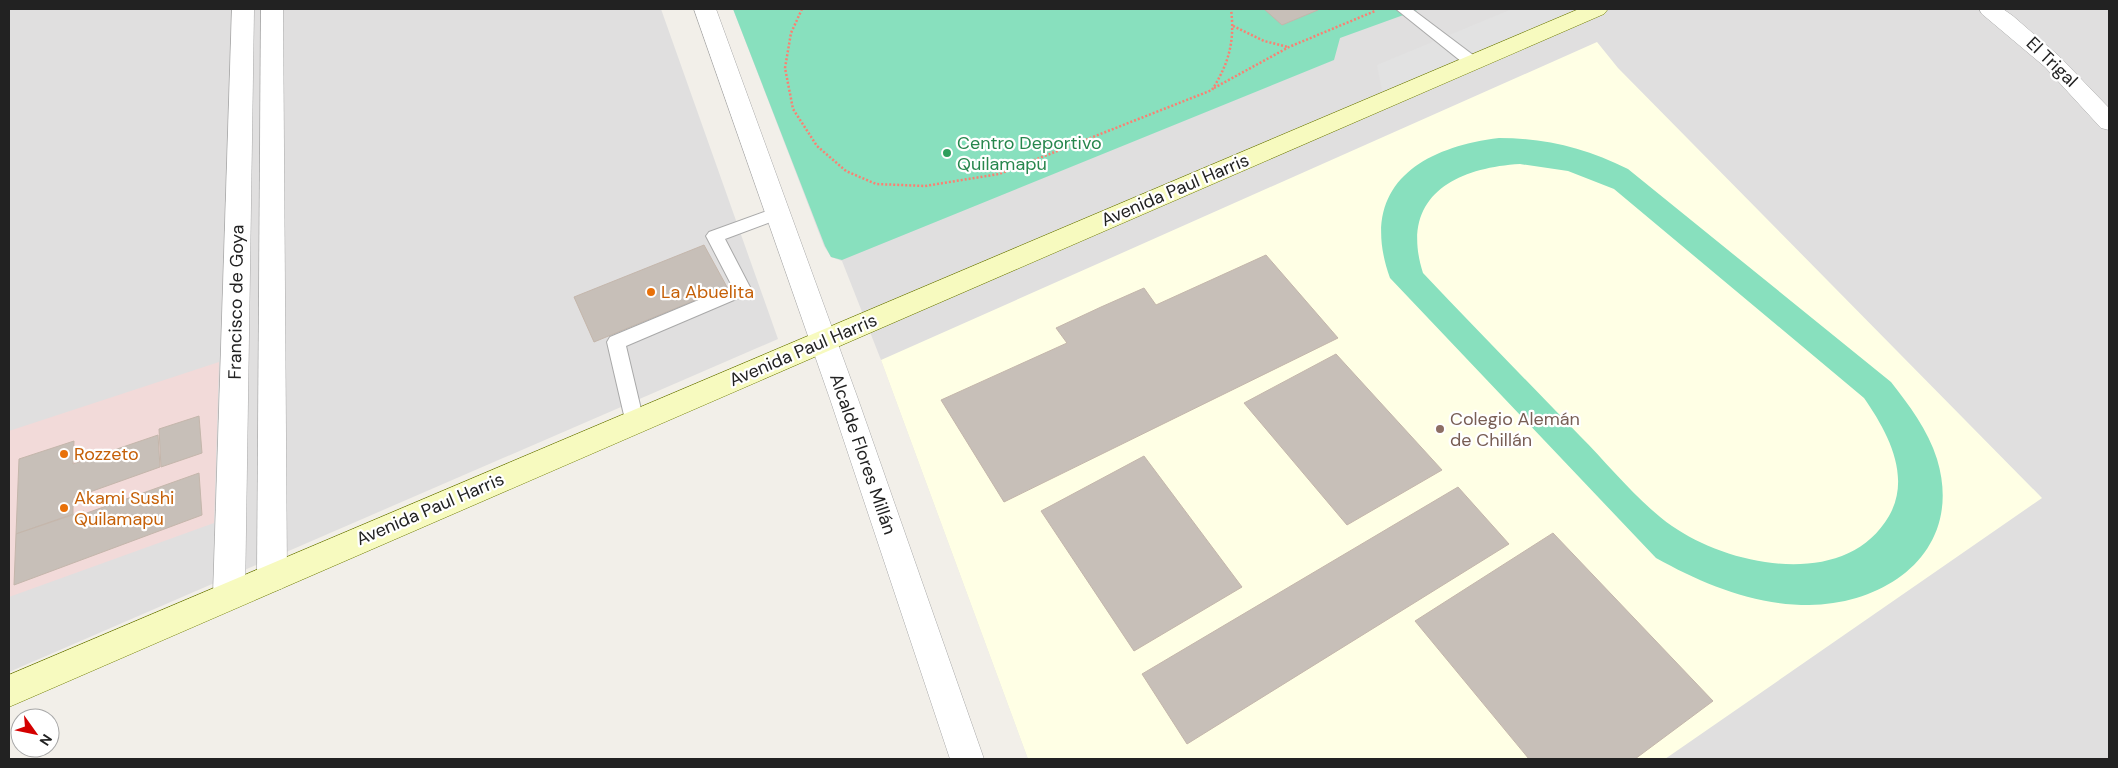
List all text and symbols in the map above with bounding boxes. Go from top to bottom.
street label: El Trigal [2021,32,2083,92]
place label: Centro Deportivo Quilamapu [957,131,1102,176]
marker: Centro Deportivo Quilamapu [941,147,953,159]
street label: Avenida Paul Harris [1097,148,1253,232]
street label: Francisco de Goya [223,224,249,380]
place label: La Abuelita [661,280,754,304]
marker: La Abuelita [645,286,657,298]
street label: Avenida Paul Harris [725,308,881,392]
street label: Alcalde Flores Millán [824,370,902,538]
place label: Colegio Alemán de Chillán [1450,407,1580,452]
marker: Colegio Alemán de Chillán [1434,423,1446,435]
place label: Rozzeto [74,442,139,466]
marker: Rozzeto [58,448,70,460]
street label: Avenida Paul Harris [352,467,508,551]
place label: Akami Sushi Quilamapu [74,486,174,531]
marker: Akami Sushi Quilamapu [58,502,70,514]
north arrow [10,708,60,758]
text: N [36,731,56,749]

